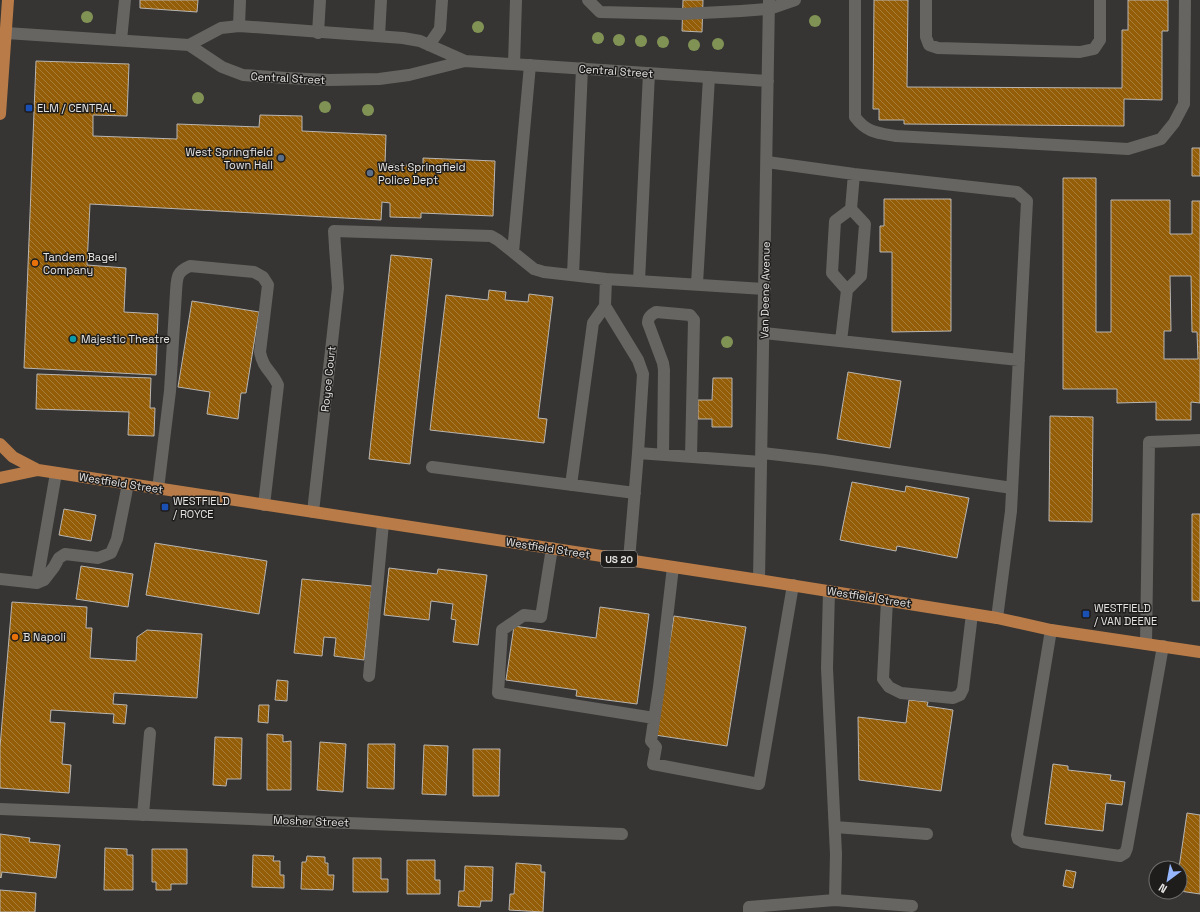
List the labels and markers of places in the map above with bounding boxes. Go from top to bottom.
place label: ELM / CENTRAL [37,101,115,115]
marker: ELM / CENTRAL [24,103,34,113]
place label: West Springfield Town Hall [185,145,273,172]
marker: West Springfield Town Hall [276,153,286,163]
place label: West Springfield Police Dept [378,160,466,187]
marker: West Springfield Police Dept [365,168,375,178]
place label: Tandem Bagel Company [43,250,117,277]
marker: Tandem Bagel Company [30,258,40,268]
place label: Majestic Theatre [81,332,170,346]
marker: Majestic Theatre [68,334,78,344]
place label: WESTFIELD / ROYCE [173,494,230,521]
marker: WESTFIELD / ROYCE [160,502,170,512]
place label: WESTFIELD / VAN DEENE [1094,601,1157,628]
marker: WESTFIELD / VAN DEENE [1081,609,1091,619]
place label: B Napoli [23,630,66,644]
marker: B Napoli [10,632,20,642]

